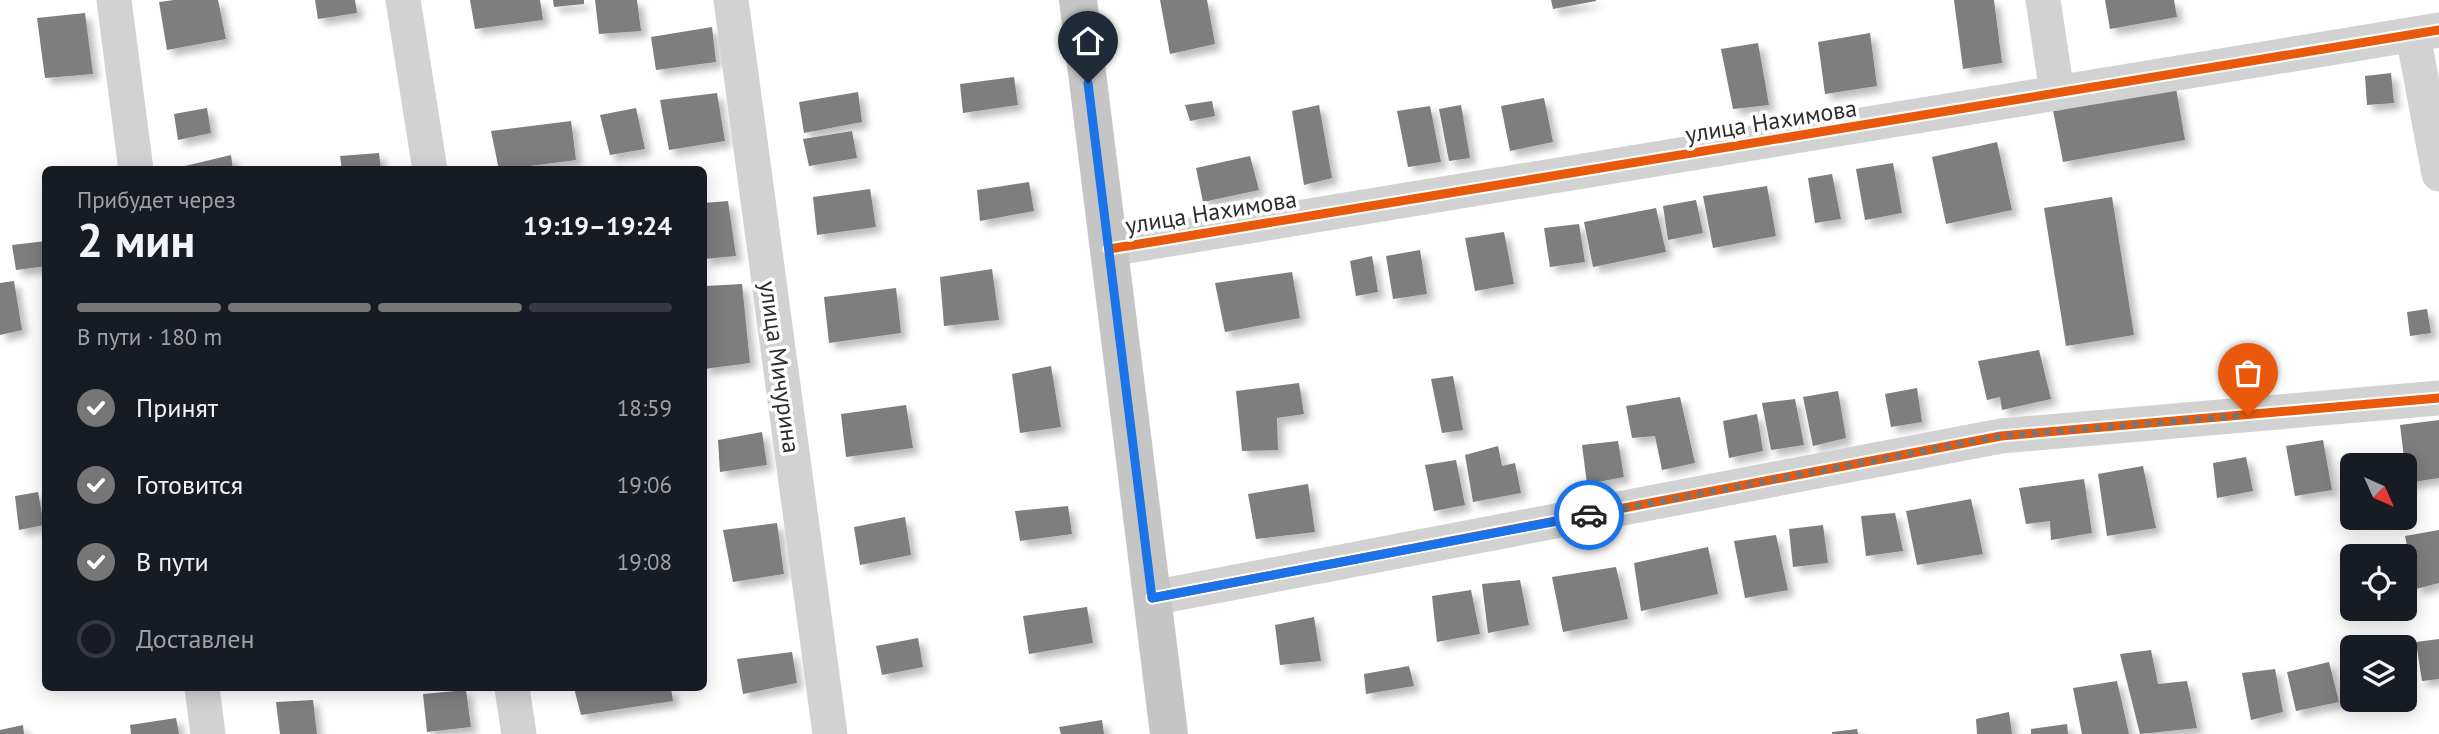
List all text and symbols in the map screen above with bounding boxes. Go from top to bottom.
pin [1058,11,1118,83]
icon: home [1069,22,1107,60]
street label: улица Нахимова [1683,92,1859,150]
street label: улица Нахимова [1123,183,1299,241]
text: Прибудет через [77,185,236,214]
text: 19:19–19:24 [523,209,672,242]
text: 2 мин [77,210,195,270]
street label: улица Мичурина [753,279,807,455]
text: В пути · 180 m [77,322,222,351]
pin [2218,343,2278,415]
icon: bag [2229,354,2267,392]
icon: check [77,389,115,427]
text: Принят [136,391,218,424]
text: 18:59 [617,393,672,422]
north arrow [2340,453,2417,530]
map controls [2340,453,2417,712]
icon: check [77,466,115,504]
text: Готовится [136,468,243,501]
text: 19:06 [617,470,672,499]
courier [1554,480,1624,550]
icon: car [1570,496,1608,534]
icon: check [77,543,115,581]
button: locate [2340,544,2417,621]
text: В пути [136,545,209,578]
text: 19:08 [617,547,672,576]
text: Доставлен [136,622,255,655]
button: layers [2340,635,2417,712]

